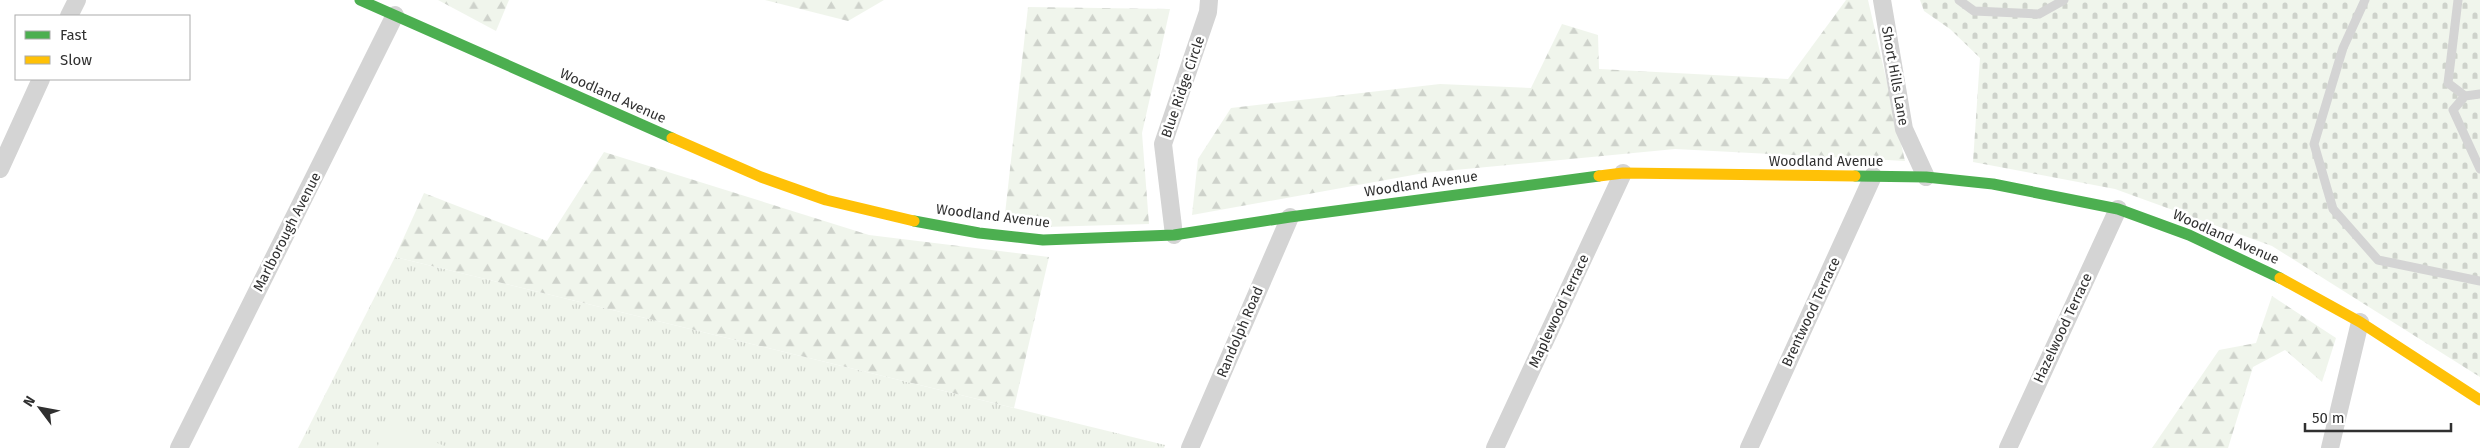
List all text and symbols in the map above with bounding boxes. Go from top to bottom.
legend [15,15,190,80]
street label: Short Hills Lane [1878,25,1912,127]
text: Fast [60,26,87,44]
street label: Blue Ridge Circle [1158,34,1208,140]
text: Slow [60,51,92,69]
street label: Woodland Avenue [557,65,669,127]
street label: Woodland Avenue [1769,153,1883,170]
street label: Woodland Avenue [1363,168,1479,200]
street label: Marlborough Avenue [250,170,324,294]
street label: Woodland Avenue [935,201,1051,231]
street label: Woodland Avenue [2170,206,2282,268]
street label: Maplewood Terrace [1525,252,1593,370]
street label: Brentwood Terrace [1778,255,1844,369]
street label: Hazelwood Terrace [2030,270,2096,386]
street label: Randolph Road [1213,284,1267,380]
north arrow [15,383,65,433]
text: N [20,393,39,410]
scale bar [2305,400,2451,432]
text: 50 m [2312,409,2345,427]

